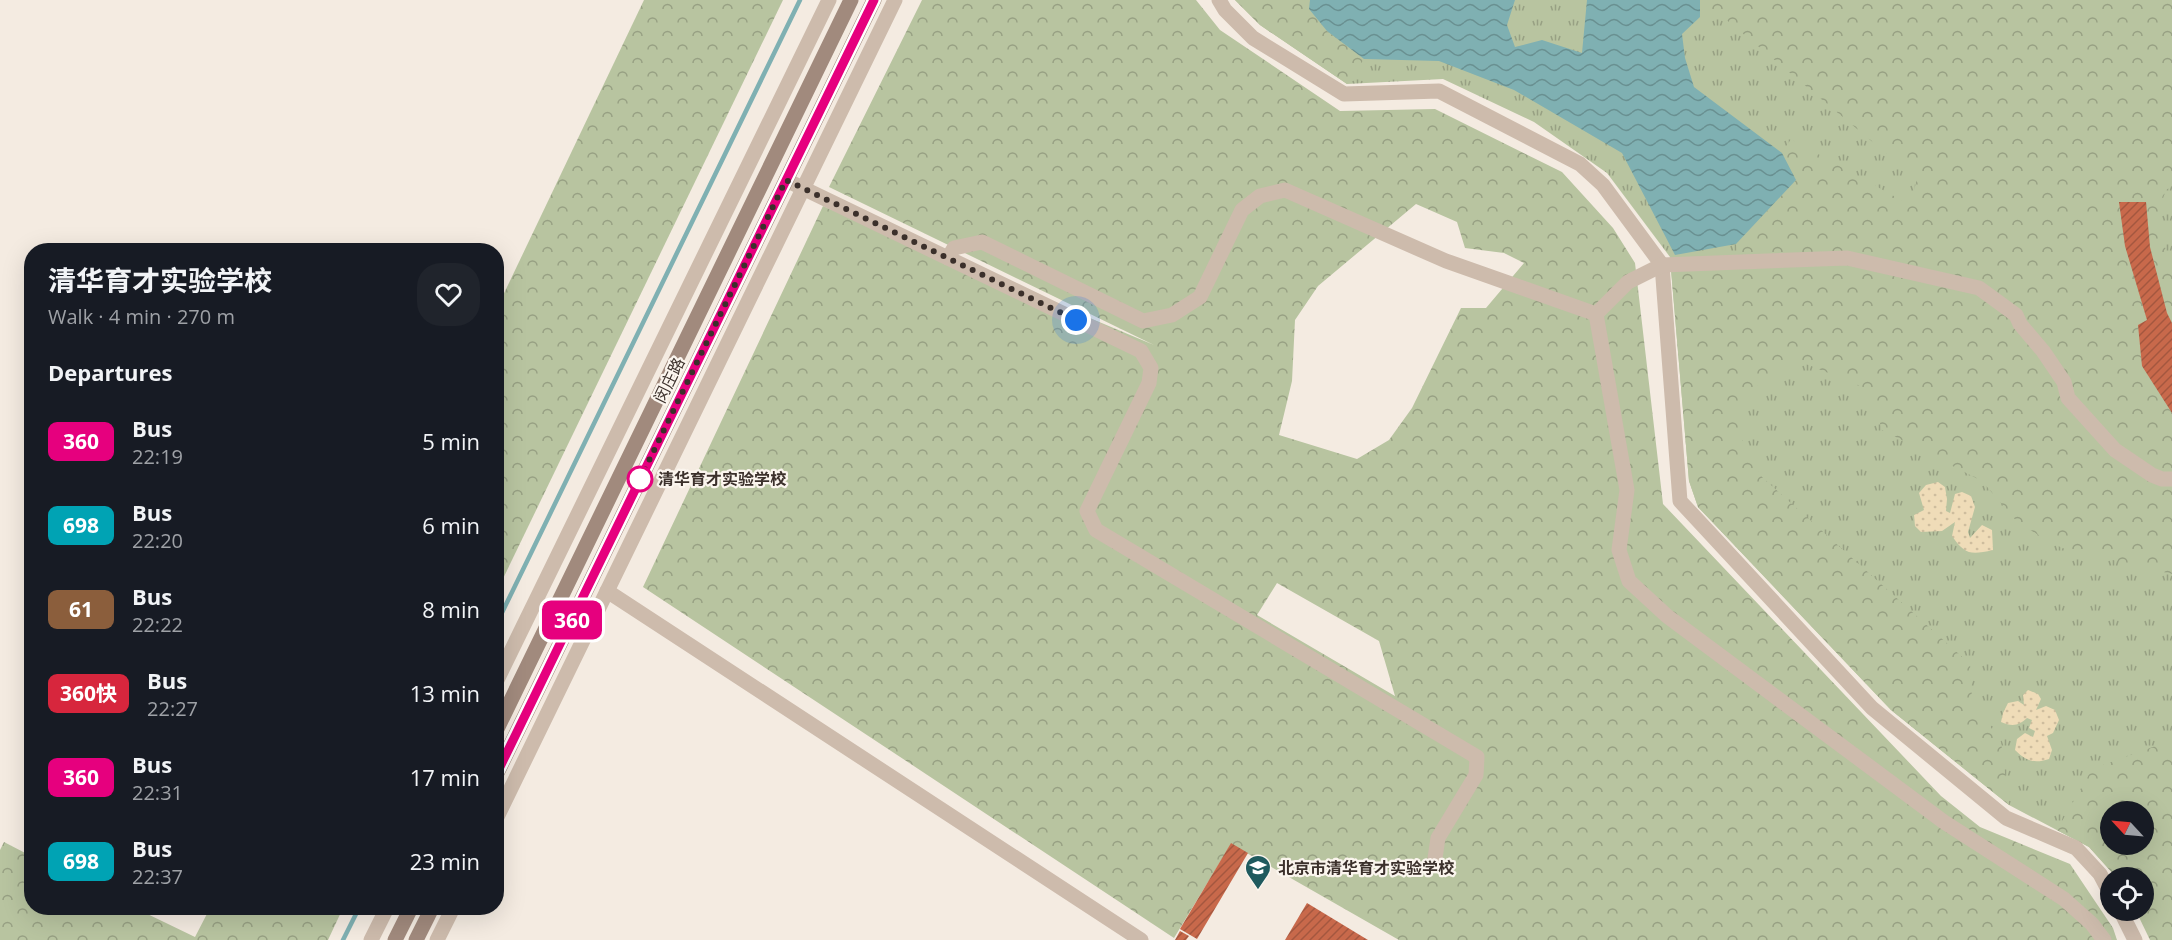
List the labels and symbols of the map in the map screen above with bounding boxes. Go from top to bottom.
your location [1061,305,1091,335]
street label: 闵庄路 [649,354,689,406]
marker: 清华育才实验学校 [627,466,653,492]
place label: 清华育才实验学校 [658,468,787,490]
line badge: 360 [538,600,606,640]
north arrow [2100,801,2154,855]
school or university icon: 北京市清华育才实验学校 [1243,853,1273,891]
place label: 北京市清华育才实验学校 [1278,857,1455,879]

